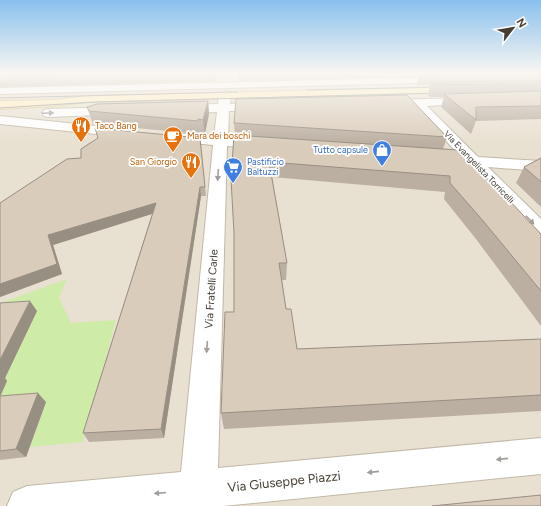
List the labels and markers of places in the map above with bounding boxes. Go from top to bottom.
restaurant icon: Taco Bang [70,115,92,143]
place label: Taco Bang [95,120,137,131]
cafe icon: Mara dei boschi [162,125,184,153]
place label: Mara dei boschi [187,130,250,141]
shop icon: Tutto capsule [371,139,393,167]
place label: Tutto capsule [313,144,368,155]
restaurant icon: San Giorgio [180,151,202,179]
place label: San Giorgio [130,156,177,167]
supermarket icon: Pastificio Baltuzzi [222,156,244,184]
place label: Pastificio Baltuzzi [247,156,284,177]

